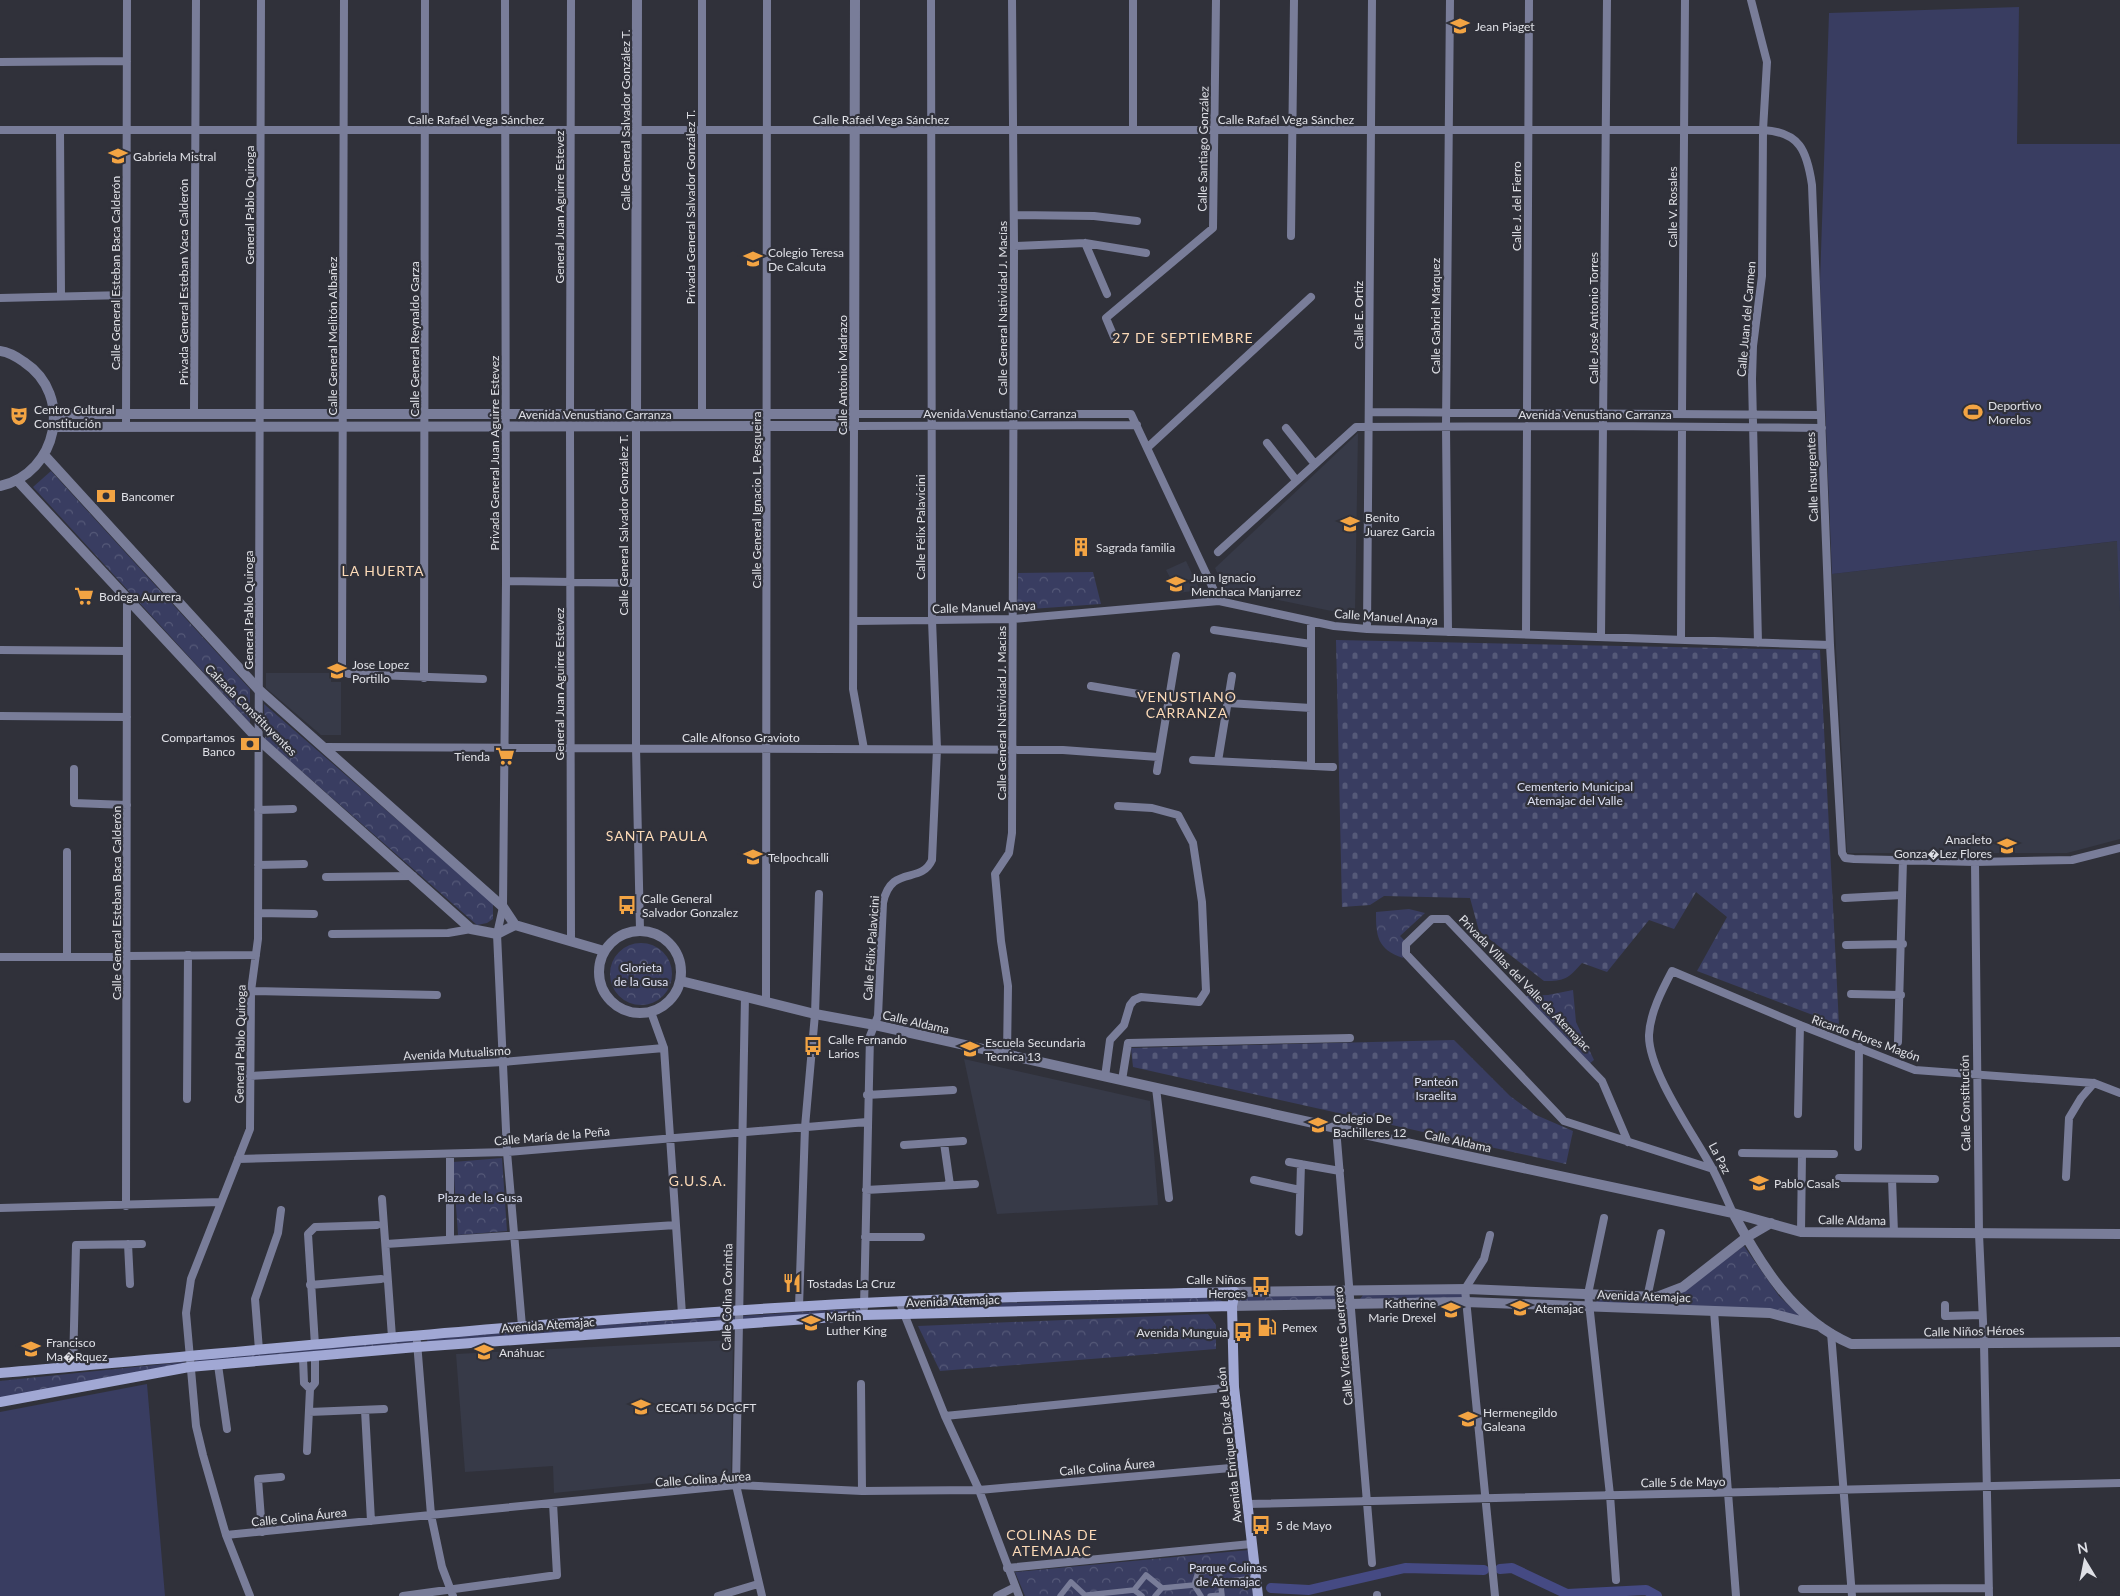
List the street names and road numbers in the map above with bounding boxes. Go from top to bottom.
street label: Calle General Salvador González T. [618,29,633,211]
street label: Calle Santiago González [1194,86,1212,212]
street label: Privada General Salvador González T. [683,110,698,304]
street label: Calle Rafaél Vega Sánchez [408,112,545,127]
street label: Calle Rafaél Vega Sánchez [813,112,950,127]
street label: Calle Rafaél Vega Sánchez [1218,112,1355,127]
street label: General Juan Aguirre Estevez [552,130,567,283]
street label: General Pablo Quiroga [242,146,257,264]
street label: Calle J. del Fierro [1509,161,1524,251]
street label: Calle V. Rosales [1665,166,1680,248]
street label: Calle General Esteban Baca Calderón [108,176,123,370]
street label: Privada General Esteban Vaca Calderón [176,179,191,385]
street label: Calle General Natividad J. Macías [995,221,1010,395]
street label: Calle José Antonio Torres [1586,252,1601,384]
street label: Calle General Melitón Albañez [325,256,340,415]
street label: Calle Gabriel Márquez [1428,257,1443,374]
street label: Calle Juan del Carmen [1733,260,1759,378]
street label: Calle General Reynaldo Garza [407,261,422,417]
street label: Calle E. Ortiz [1351,280,1366,349]
street label: Calle Antonio Madrazo [835,315,850,435]
street label: Privada General Juan Aguirre Estevez [487,355,502,551]
street label: Avenida Venustiano Carranza [923,406,1077,421]
street label: Avenida Venustiano Carranza [518,407,672,422]
street label: Avenida Venustiano Carranza [1518,407,1672,422]
street label: Calle General Ignacio L. Pesqueira [749,411,764,589]
street label: Calle Insurgentes [1803,432,1821,522]
street label: Calle General Salvador González T. [616,434,631,616]
street label: Calle Félix Palavicini [913,474,928,580]
street label: General Pablo Quiroga [241,551,256,669]
street label: Calle Manuel Anaya [932,598,1036,616]
street label: Calle Manuel Anaya [1334,606,1438,628]
street label: General Juan Aguirre Estevez [552,607,567,760]
street label: Calle General Natividad J. Macías [994,626,1009,800]
street label: Calzada Constituyentes [202,661,300,759]
street label: Calle Alfonso Gravioto [682,730,800,745]
street label: Calle General Esteban Baca Calderón [109,806,124,1000]
street label: Calle Félix Palavicini [860,895,882,1001]
street label: Privada Villas del Valle de Atemajac [1456,912,1594,1055]
street label: General Pablo Quiroga [231,984,249,1104]
street label: Calle Aldama [881,1007,951,1037]
street label: Ricardo Flores Magón [1810,1011,1922,1065]
street label: Avenida Mutualismo [403,1043,511,1063]
street label: Calle Constitución [1957,1055,1973,1151]
street label: Calle María de la Peña [493,1123,611,1149]
street label: Calle Aldama [1423,1127,1493,1155]
street label: La Paz [1705,1140,1735,1177]
street label: Calle Aldama [1818,1212,1886,1228]
street label: Calle Colina Corintia [719,1243,735,1351]
street label: Calle Vicente Guerrero [1330,1286,1356,1406]
street label: Avenida Atemajac [1597,1287,1691,1305]
street label: Avenida Atemajac [906,1292,1000,1310]
street label: Avenida Atemajac [501,1314,596,1336]
street label: Calle Niños Héroes [1924,1323,2024,1339]
street label: Avenida Enrique Díaz de León [1213,1366,1245,1524]
street label: Calle Colina Áurea [1059,1455,1155,1479]
street label: Calle Colina Áurea [655,1468,751,1490]
street label: Calle 5 de Mayo [1640,1474,1726,1490]
street label: Calle Colina Áurea [251,1505,347,1529]

